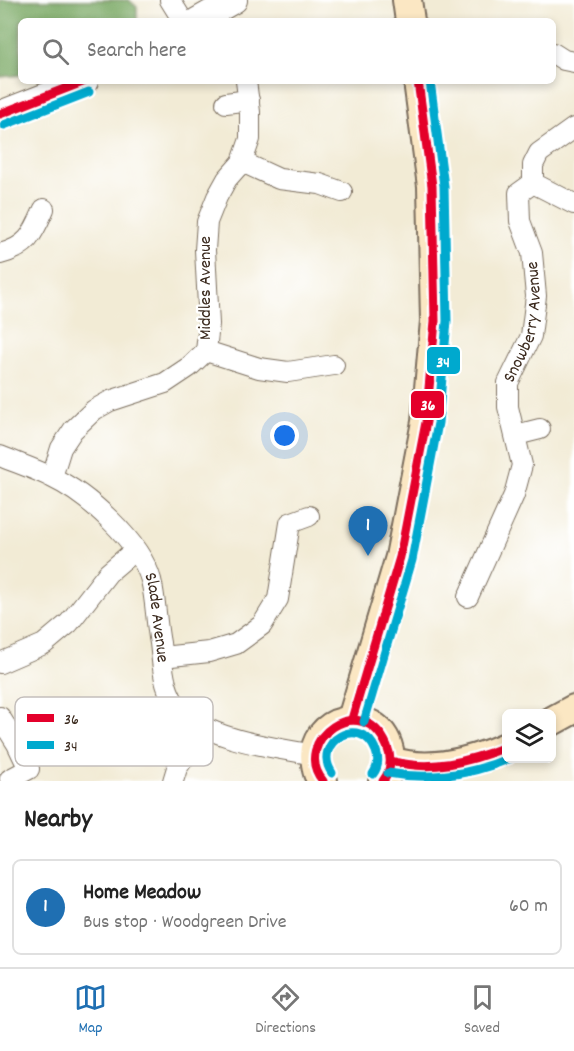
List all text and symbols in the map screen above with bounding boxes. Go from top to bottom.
search box [18,18,556,84]
icon: search [39,35,72,68]
text: Search here [87,36,186,67]
street label: Middles Avenue [194,236,219,340]
street label: Snowberry Avenue [497,260,549,387]
line badge: 34 [426,346,461,375]
text: 34 [436,352,450,375]
line badge: 36 [410,390,445,419]
text: 36 [421,395,436,418]
your location [270,421,299,450]
pin: 1 [348,506,388,556]
street label: Slade Avenue [137,569,175,664]
legend [15,697,213,766]
text: 36 [64,709,79,732]
map controls [502,709,556,763]
button: layers [502,709,556,763]
text: 34 [64,736,78,759]
text: Nearby [24,802,92,839]
text: Home Meadow [83,878,201,909]
text: 1 [43,893,48,921]
text: 60 m [509,893,548,921]
text: Bus stop · Woodgreen Drive [83,909,287,937]
tab: Map [74,981,107,1040]
tab: Directions [255,981,316,1040]
tab: Saved [464,981,500,1040]

